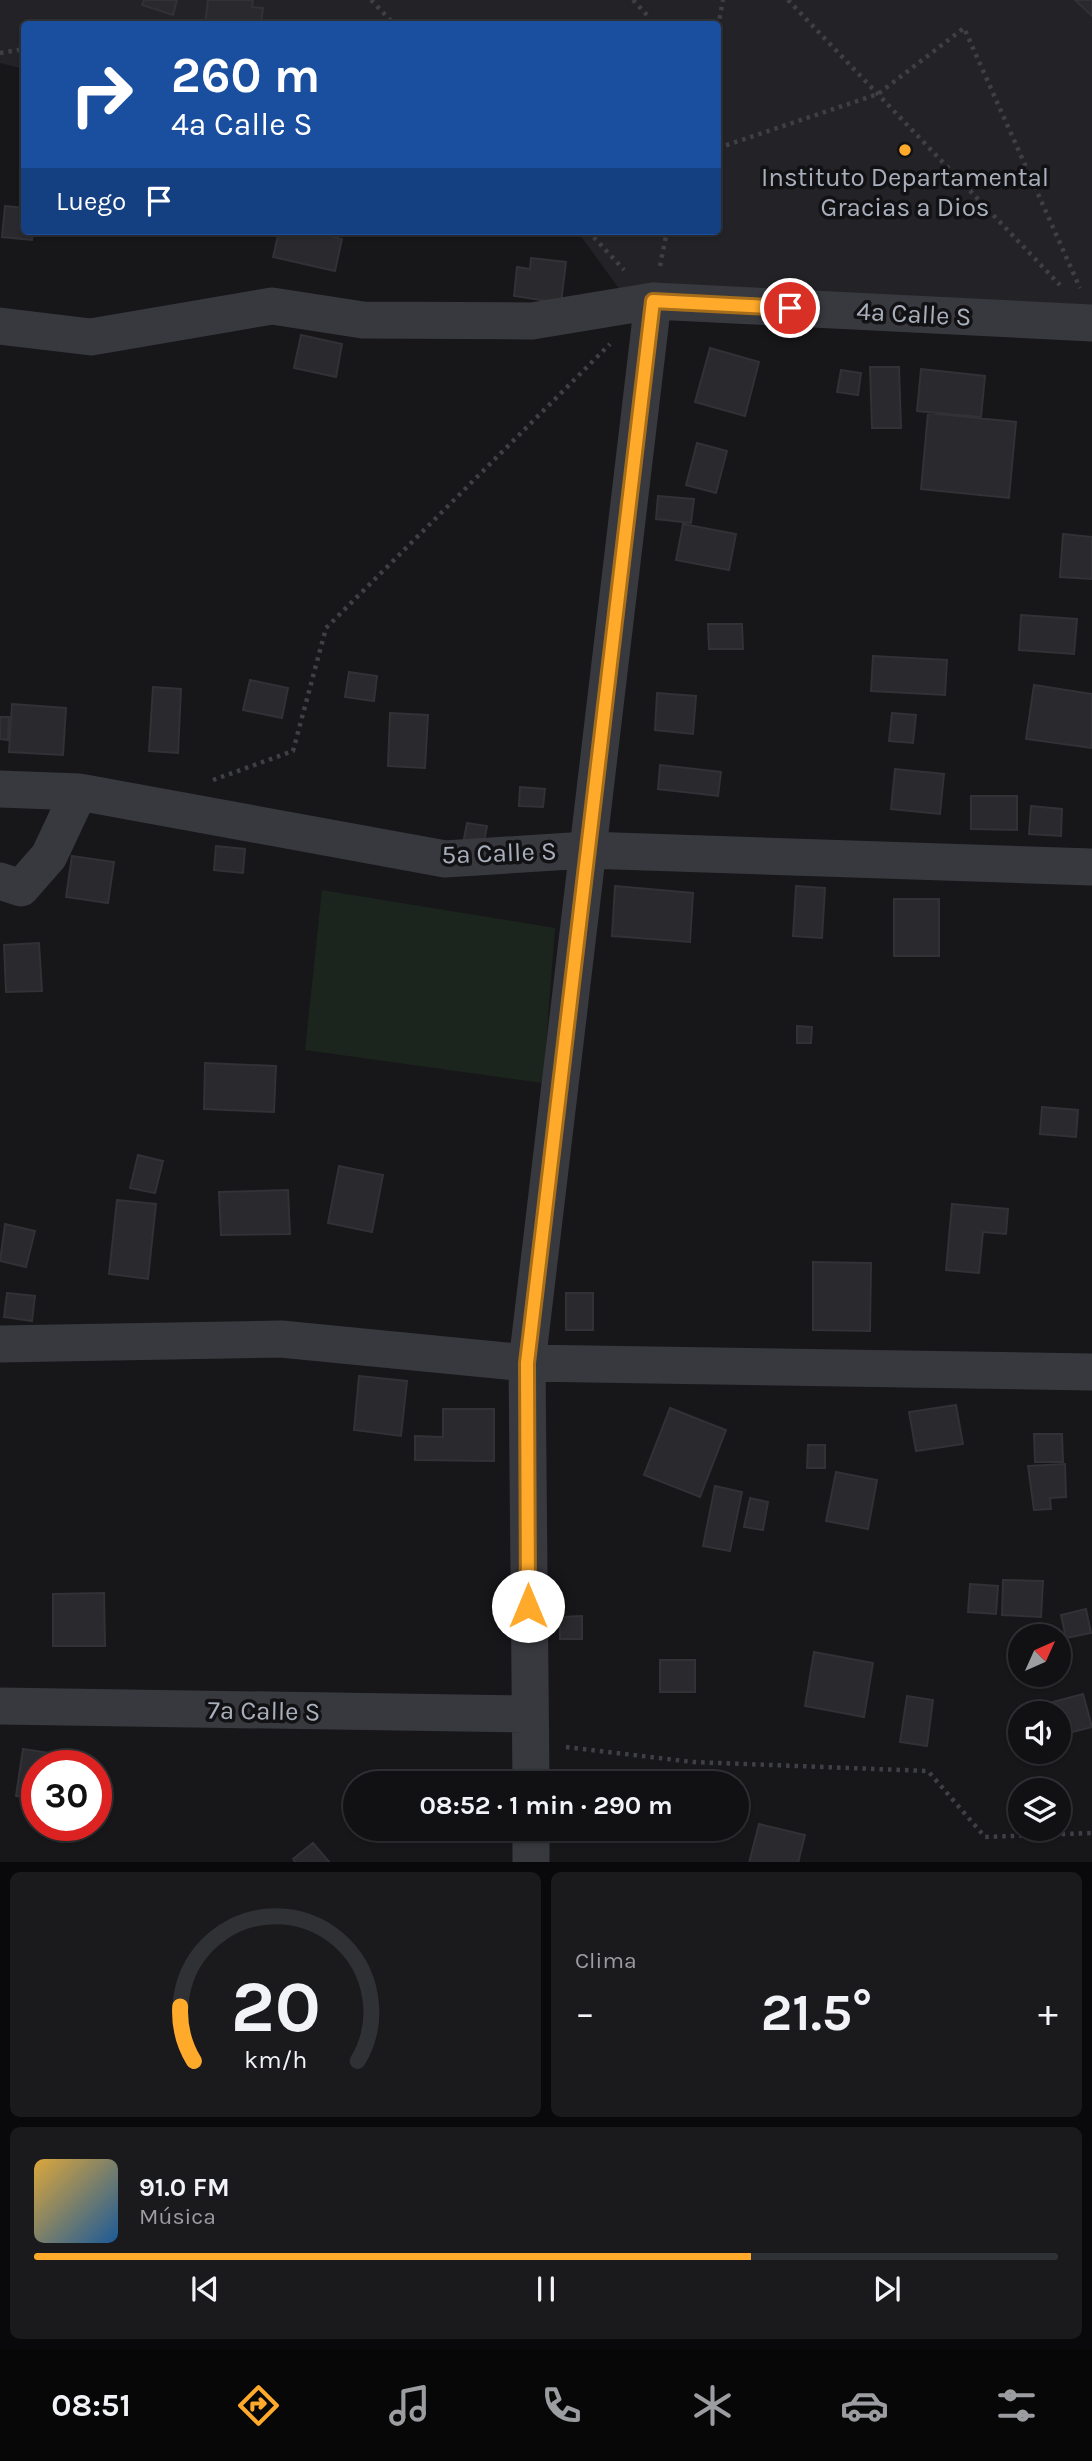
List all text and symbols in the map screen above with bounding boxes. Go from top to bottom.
text: 260 m [171,47,320,104]
icon: right [56,49,147,140]
text: 4a Calle S [171,106,313,143]
marker: Instituto Departamental Gracias a Dios [897,142,913,158]
place label: Instituto Departamental Gracias a Dios [761,162,1049,223]
icon: arrive [140,182,178,220]
text: Luego [56,186,126,217]
pin [760,278,820,338]
icon: arrive [771,289,809,327]
street label: 4a Calle S [856,296,972,332]
street label: 5a Calle S [441,835,557,871]
position arrow [491,1569,565,1643]
north arrow [1008,1624,1071,1687]
map controls [1008,1624,1071,1841]
street label: 7a Calle S [207,1695,321,1727]
button: sound [1008,1701,1071,1764]
speed limit sign: 30 [21,1750,112,1841]
button: layers [1008,1778,1071,1841]
text: 08:52 · 1 min · 290 m [419,1790,673,1821]
text: Clima [575,1947,637,1974]
text: 20 [230,1964,321,2049]
text: 21.5° [761,1982,872,2043]
text: − [575,1991,595,2036]
text: + [1038,1991,1058,2036]
text: km/h [244,2044,307,2073]
text: 91.0 FM [139,2172,230,2203]
text: Música [139,2203,216,2230]
icon: previous [186,2270,224,2308]
icon: pause [527,2270,565,2308]
icon: next [868,2270,906,2308]
icon: directions [234,2381,283,2430]
icon: music [385,2381,434,2430]
icon: phone [537,2381,586,2430]
icon: climate [688,2381,737,2430]
icon: car [840,2381,889,2430]
icon: filters [992,2381,1041,2430]
text: 08:51 [51,2387,131,2424]

